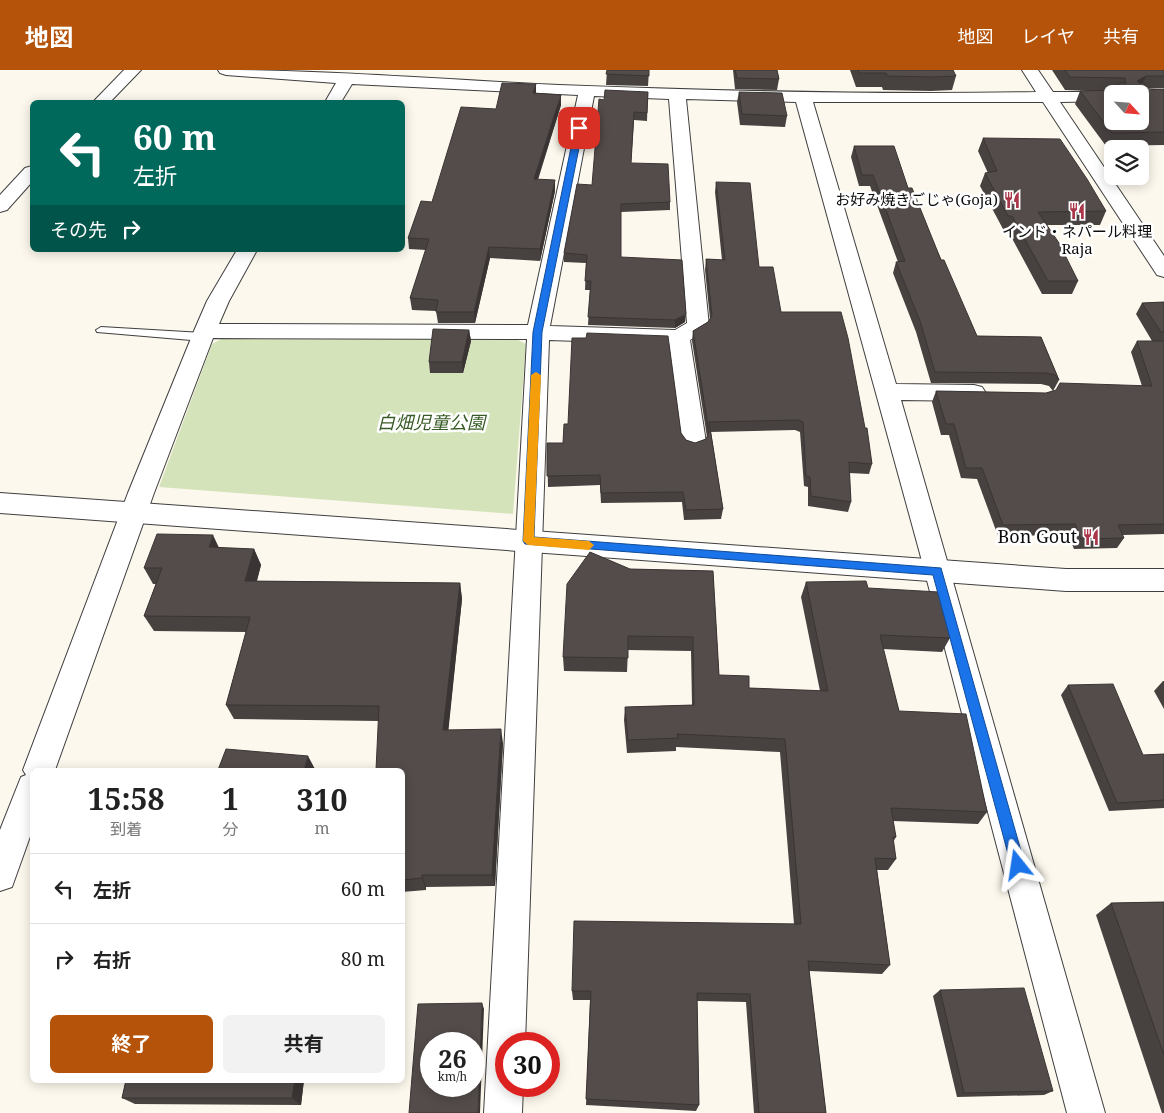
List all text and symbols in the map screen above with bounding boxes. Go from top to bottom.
text: 地図 [25,20,73,53]
text: 地図 [958,24,994,48]
text: レイヤ [1022,24,1075,48]
text: 共有 [1103,24,1139,48]
north arrow [1104,85,1149,130]
map controls [1104,85,1149,185]
pin [558,107,600,149]
text: 60 m [133,113,216,160]
icon: arrive [565,114,593,142]
icon: left [50,120,115,185]
button: layers [1104,140,1149,185]
text: 左折 [133,160,177,190]
place label: お好み焼きごじゃ(Goja) [835,189,998,209]
restaurant icon: お好み焼きごじゃ(Goja) [1002,190,1022,210]
restaurant icon: インド・ネパール料理 Raja [1067,201,1087,221]
icon: right [117,215,145,243]
text: その先 [50,217,107,243]
place label: インド・ネパール料理 Raja [1002,221,1152,258]
park label: 白畑児童公園 [377,410,488,434]
place label: Bon Gout [998,524,1077,548]
restaurant icon: Bon Gout [1081,527,1101,547]
text: 15:58 [88,778,164,819]
text: 1 [222,778,239,819]
text: 310 [297,779,347,820]
text: m [314,817,330,839]
text: 到着 [110,818,142,840]
text: 分 [223,818,239,840]
position arrow [991,838,1043,890]
icon: left [50,875,78,903]
text: 60 m [341,876,385,902]
text: 左折 [93,877,131,903]
icon: right [50,945,78,973]
text: 80 m [341,946,385,972]
text: 右折 [93,947,131,973]
button: 終了 [50,1015,213,1073]
button: 共有 [223,1015,385,1073]
speed limit sign: 30 [495,1032,560,1097]
text: 26 [438,1041,467,1075]
text: km/h [438,1068,467,1085]

